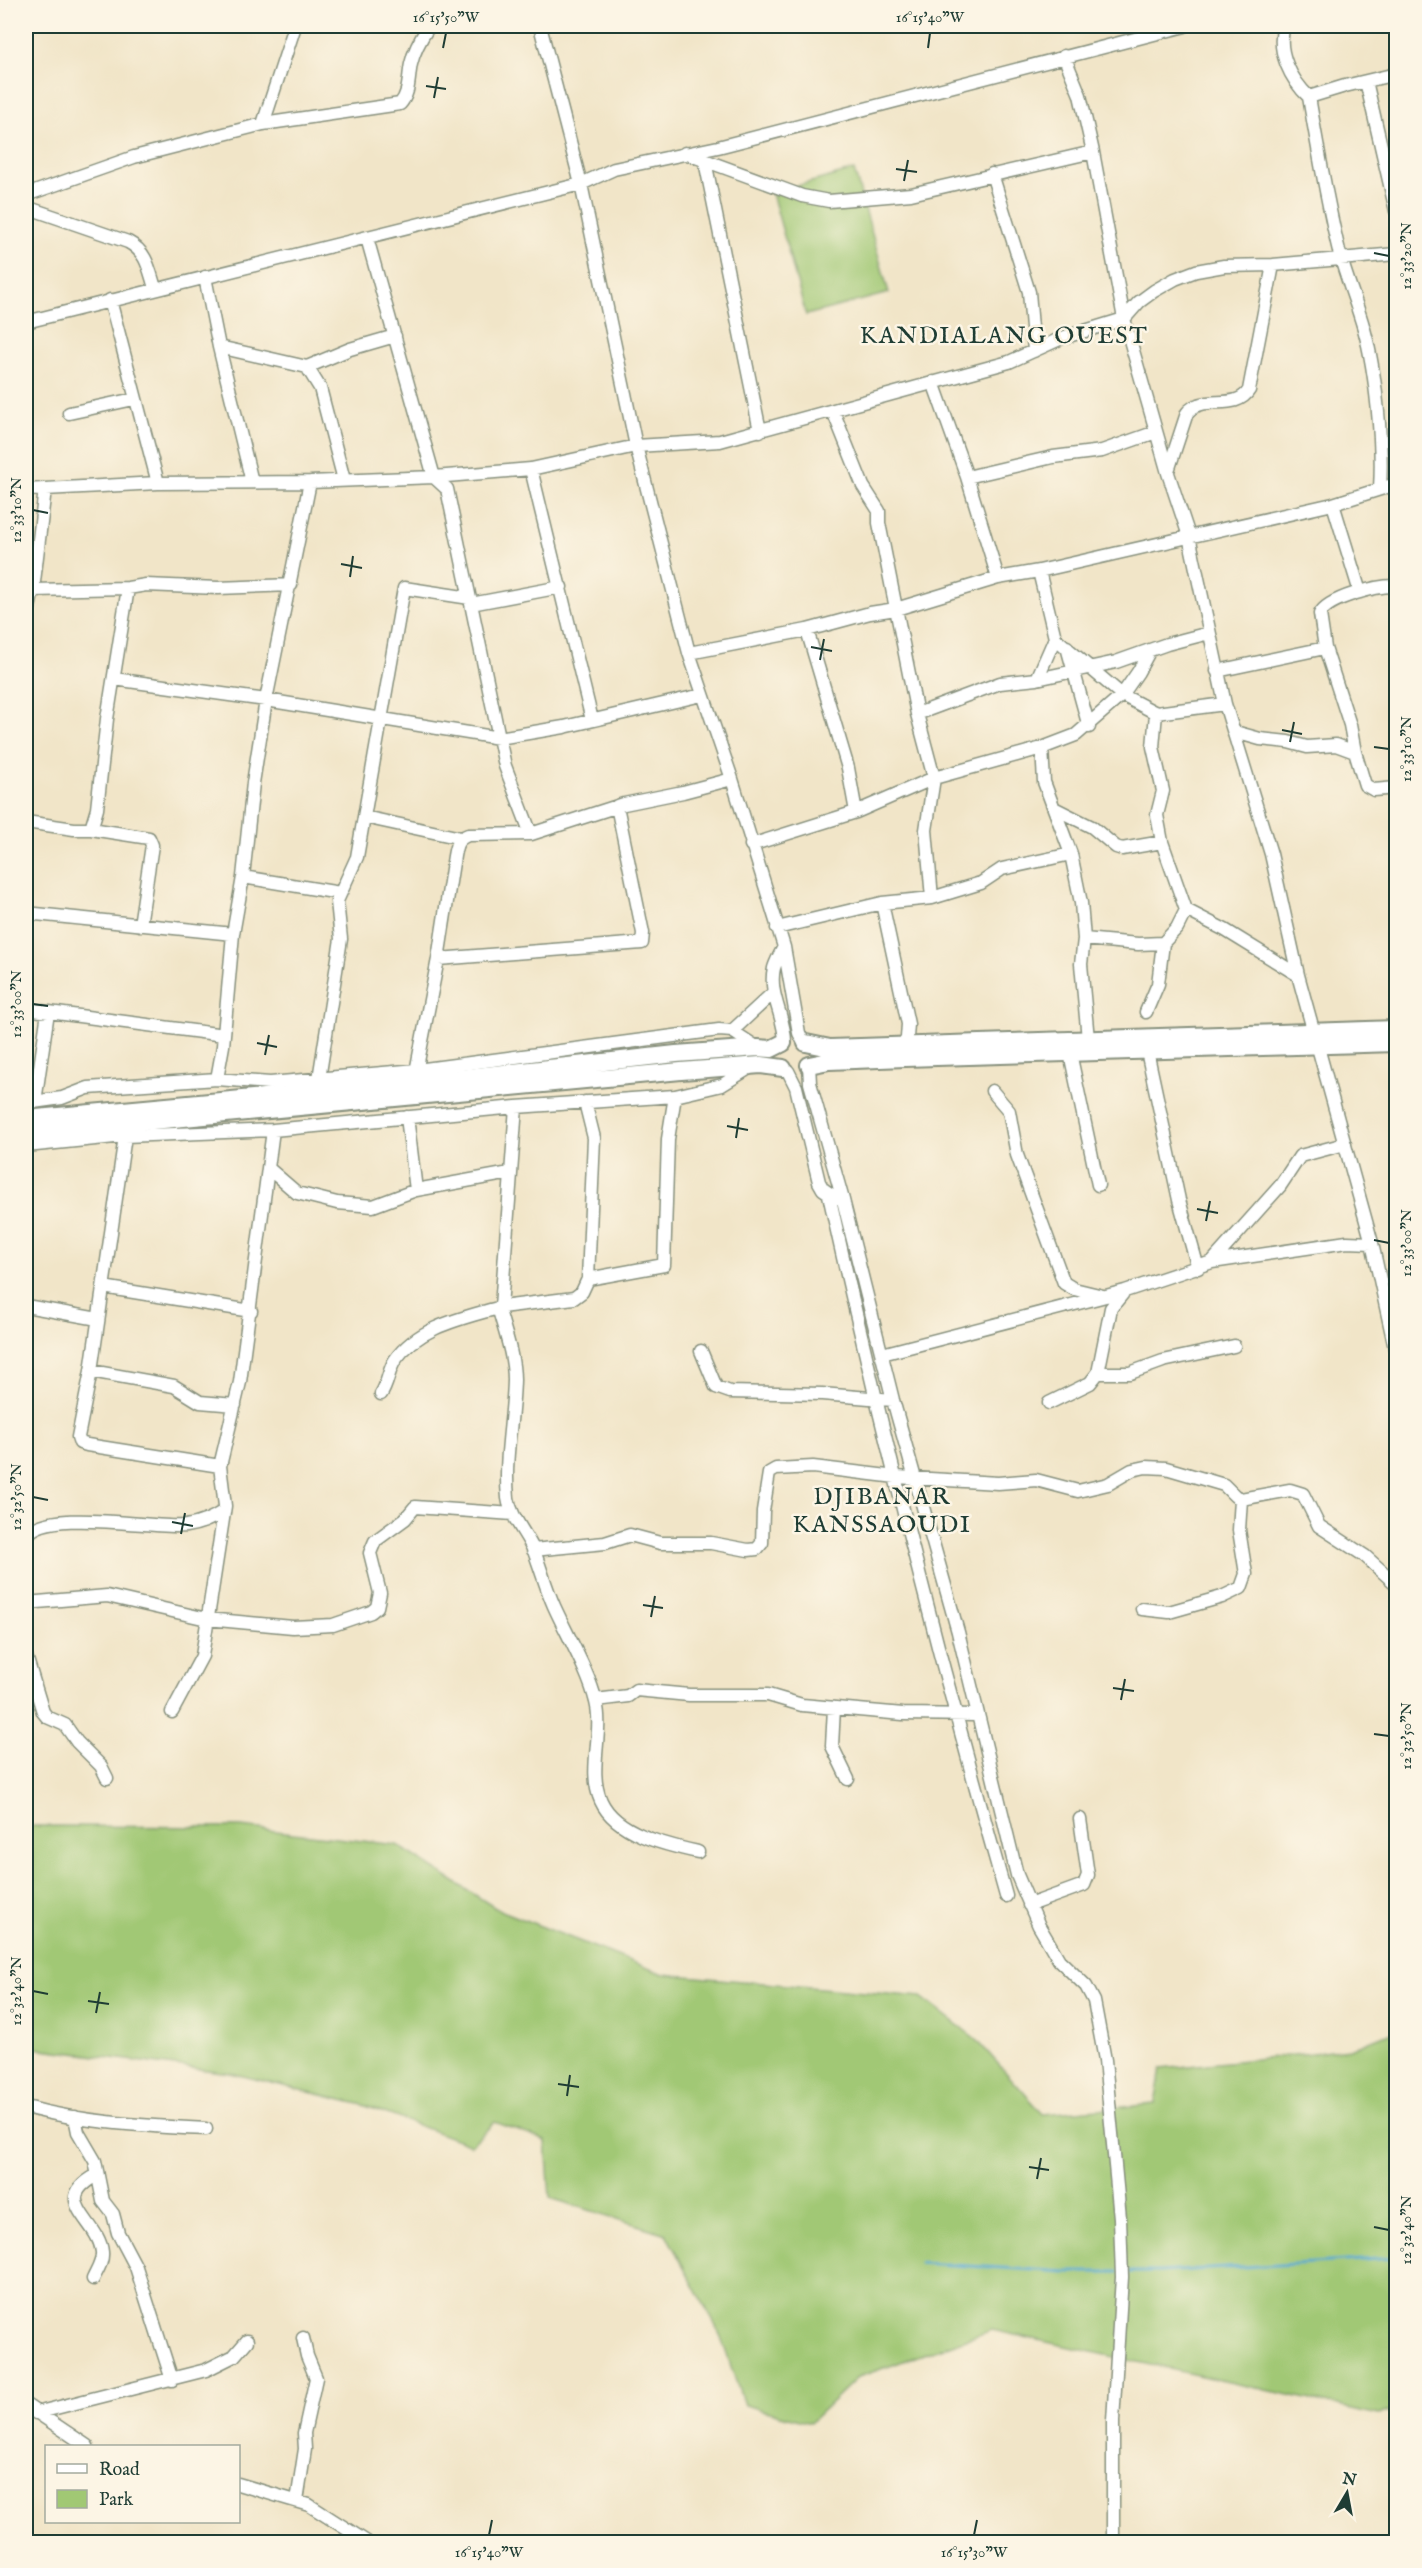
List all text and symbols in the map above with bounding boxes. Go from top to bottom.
text: 16°15'50"W [413,8,480,27]
text: 16°15'40"W [896,8,965,27]
text: 12°33'20"N [1397,222,1416,290]
district label: KANDIALANG OUEST [860,321,1148,352]
text: 12°33'10"N [7,477,26,543]
text: 12°33'10"N [1397,716,1416,782]
text: 12°33'00"N [7,970,26,1038]
text: 12°33'00"N [1397,1209,1416,1277]
text: 12°32'50"N [7,1463,26,1531]
district label: DJIBANAR KANSSAOUDI [793,1482,971,1541]
text: 12°32'50"N [1397,1702,1416,1770]
text: 12°32'40"N [7,1956,26,2026]
text: 12°32'40"N [1397,2195,1416,2265]
legend [45,2445,240,2523]
text: Road [99,2459,140,2482]
north arrow [1317,2463,1377,2523]
text: N [1340,2469,1358,2491]
text: Park [99,2489,134,2512]
text: 16°15'40"W [455,2543,524,2562]
text: 16°15'30"W [941,2543,1008,2562]

